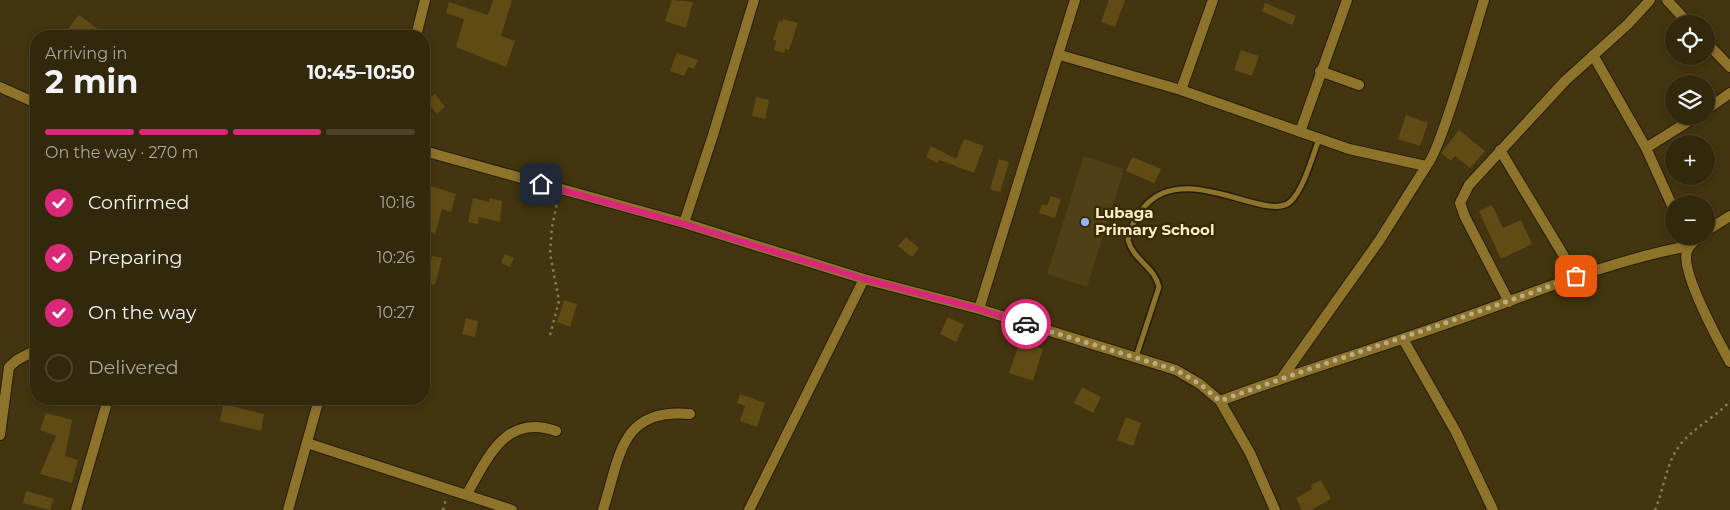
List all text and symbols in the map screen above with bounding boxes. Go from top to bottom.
map controls [1665,15,1715,245]
button: locate [1665,15,1715,65]
text: Arriving in [45,44,127,63]
text: 10:45–10:50 [307,61,415,84]
text: 2 min [45,62,138,101]
button: layers [1665,75,1715,125]
button: + [1665,135,1715,185]
text: On the way · 270 m [45,143,199,162]
pin [520,163,562,205]
icon: home [527,170,555,198]
icon: check [45,189,73,217]
text: Confirmed [88,191,189,214]
text: 10:16 [380,193,415,212]
button: − [1665,195,1715,245]
place label: Lubaga Primary School [1095,203,1214,239]
marker: Lubaga Primary School [1079,216,1091,228]
icon: check [45,244,73,272]
text: Preparing [88,246,183,269]
text: 10:26 [376,248,415,267]
pin [1555,255,1597,297]
icon: bag [1562,262,1590,290]
icon: check [45,299,73,327]
courier [1001,299,1051,349]
text: On the way [88,301,196,324]
text: 10:27 [377,303,415,322]
icon: car [1012,310,1040,338]
text: Delivered [88,356,179,379]

